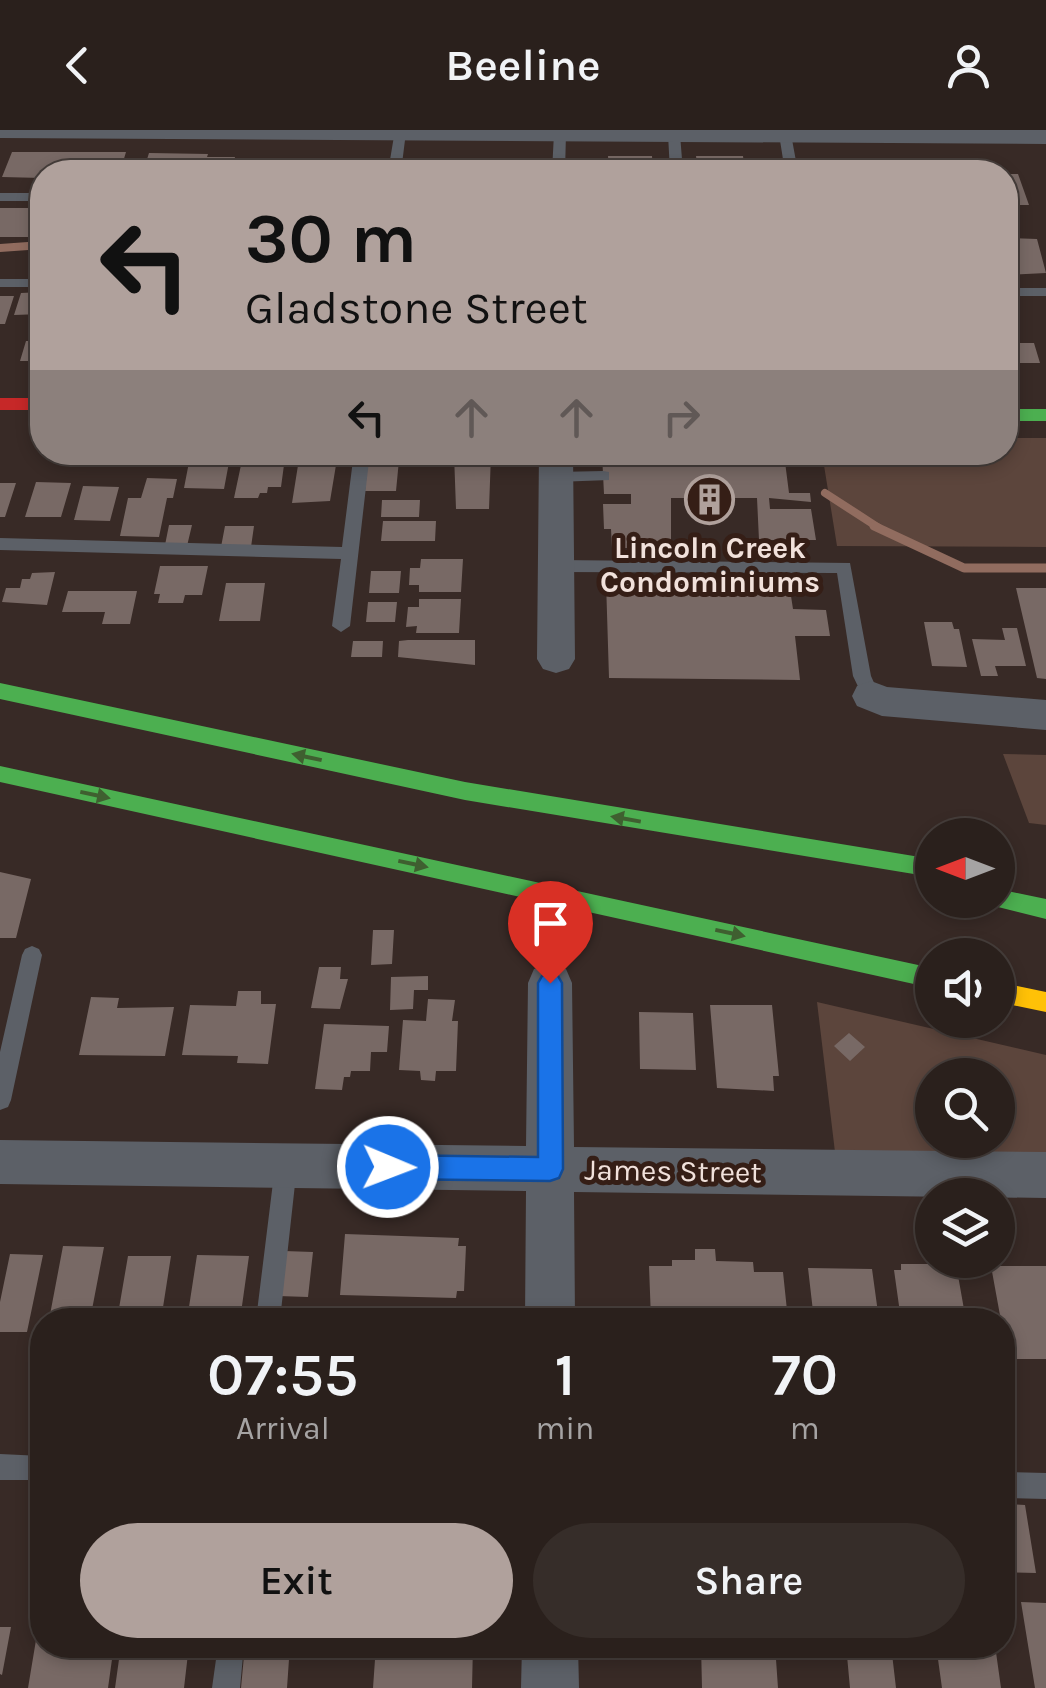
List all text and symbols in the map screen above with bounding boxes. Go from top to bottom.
icon: back [50,38,105,93]
icon: person [941,38,996,93]
text: Beeline [445,39,601,91]
text: 30 m [245,198,417,280]
icon: left [80,200,210,330]
text: Gladstone Street [245,282,588,334]
icon: left [339,390,394,445]
icon: ahead [444,390,499,445]
icon: ahead [549,390,604,445]
icon: right [654,390,709,445]
building icon: Lincoln Creek Condominiums [684,473,736,525]
place label: Lincoln Creek Condominiums [600,530,820,600]
one-way arrow [291,749,322,764]
one-way arrow [80,787,111,803]
one-way arrow [610,811,641,826]
north arrow [915,818,1015,918]
map controls [915,818,1015,1278]
one-way arrow [398,857,429,872]
pin [508,881,593,984]
icon: arrive [523,896,578,951]
one-way arrow [715,926,746,942]
button: sound [915,938,1015,1038]
button: search [915,1058,1015,1158]
position arrow [336,1115,440,1219]
street label: James Street [584,1151,762,1191]
button: layers [915,1178,1015,1278]
text: 07:55 [207,1340,358,1410]
text: 1 [554,1340,575,1410]
text: 70 [771,1340,838,1410]
text: Arrival [236,1410,330,1447]
text: min [535,1410,594,1447]
text: m [790,1410,820,1447]
button: Exit [80,1523,513,1638]
button: Share [533,1523,965,1638]

